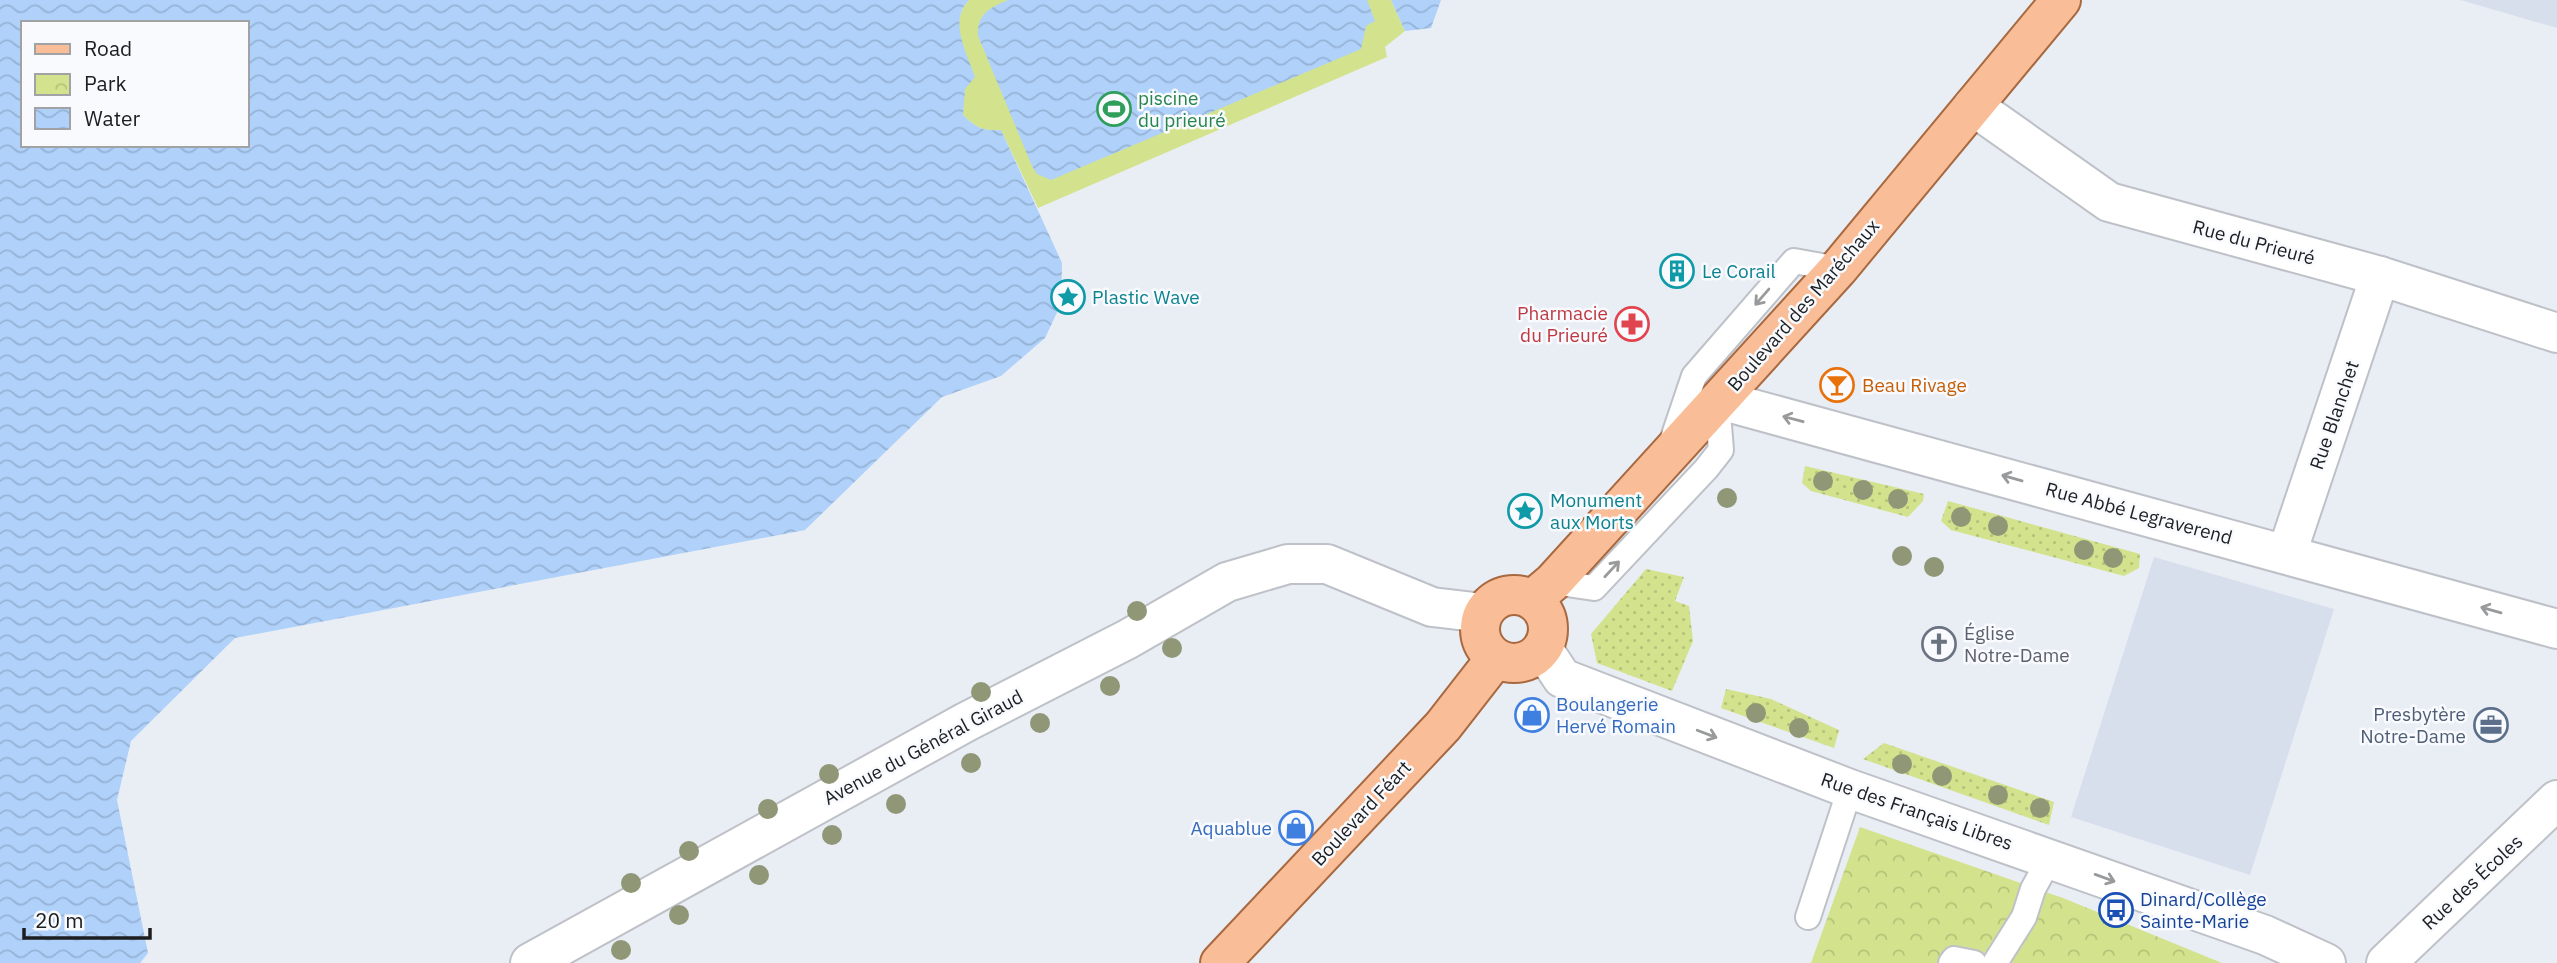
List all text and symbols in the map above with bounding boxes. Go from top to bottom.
legend [21,21,248,147]
text: Road [84,34,132,62]
text: Park [84,69,127,97]
place label: piscine du prieuré [1138,86,1226,132]
sports icon: piscine du prieuré [1095,90,1133,128]
text: Water [84,104,141,132]
street label: Boulevard des Maréchaux [1722,214,1884,396]
street label: Rue du Prieuré [2190,214,2318,270]
building icon: Le Corail [1658,252,1696,290]
place label: Le Corail [1702,259,1776,283]
place icon: Plastic Wave [1049,278,1087,316]
place label: Plastic Wave [1092,285,1200,309]
one-way arrow [1754,288,1770,306]
place label: Pharmacie du Prieuré [1517,301,1608,347]
pharmacy icon: Pharmacie du Prieuré [1613,305,1651,343]
street label: Rue Blanchet [2304,357,2364,473]
bar icon: Beau Rivage [1818,366,1856,404]
place label: Beau Rivage [1862,373,1967,397]
one-way arrow [1782,411,1804,424]
one-way arrow [2001,471,2024,484]
street label: Rue Abbé Legraverend [2043,477,2235,549]
place label: Monument aux Morts [1550,488,1642,534]
place icon: Monument aux Morts [1506,492,1544,530]
one-way arrow [1604,560,1620,578]
one-way arrow [2480,603,2502,616]
place label: Église Notre-Dame [1964,621,2070,667]
church icon: Église Notre-Dame [1920,625,1958,663]
street label: Avenue du Général Giraud [819,684,1027,810]
place label: Boulangerie Hervé Romain [1556,692,1676,738]
shop icon: Boulangerie Hervé Romain [1513,696,1551,734]
place label: Presbytère Notre-Dame [2360,702,2466,748]
office icon: Presbytère Notre-Dame [2472,706,2510,744]
one-way arrow [1696,729,1718,741]
street label: Boulevard Féart [1306,755,1416,871]
street label: Rue des Français Libres [1818,767,2016,855]
shop icon: Aquablue [1277,809,1315,847]
place label: Aquablue [1190,816,1272,840]
street label: Rue des Écoles [2417,829,2527,935]
one-way arrow [2094,873,2116,885]
place label: Dinard/Collège Sainte-Marie [2140,887,2267,933]
bus stop icon: Dinard/Collège Sainte-Marie [2097,891,2135,929]
scale bar [24,897,150,941]
text: 20 m [35,906,84,934]

